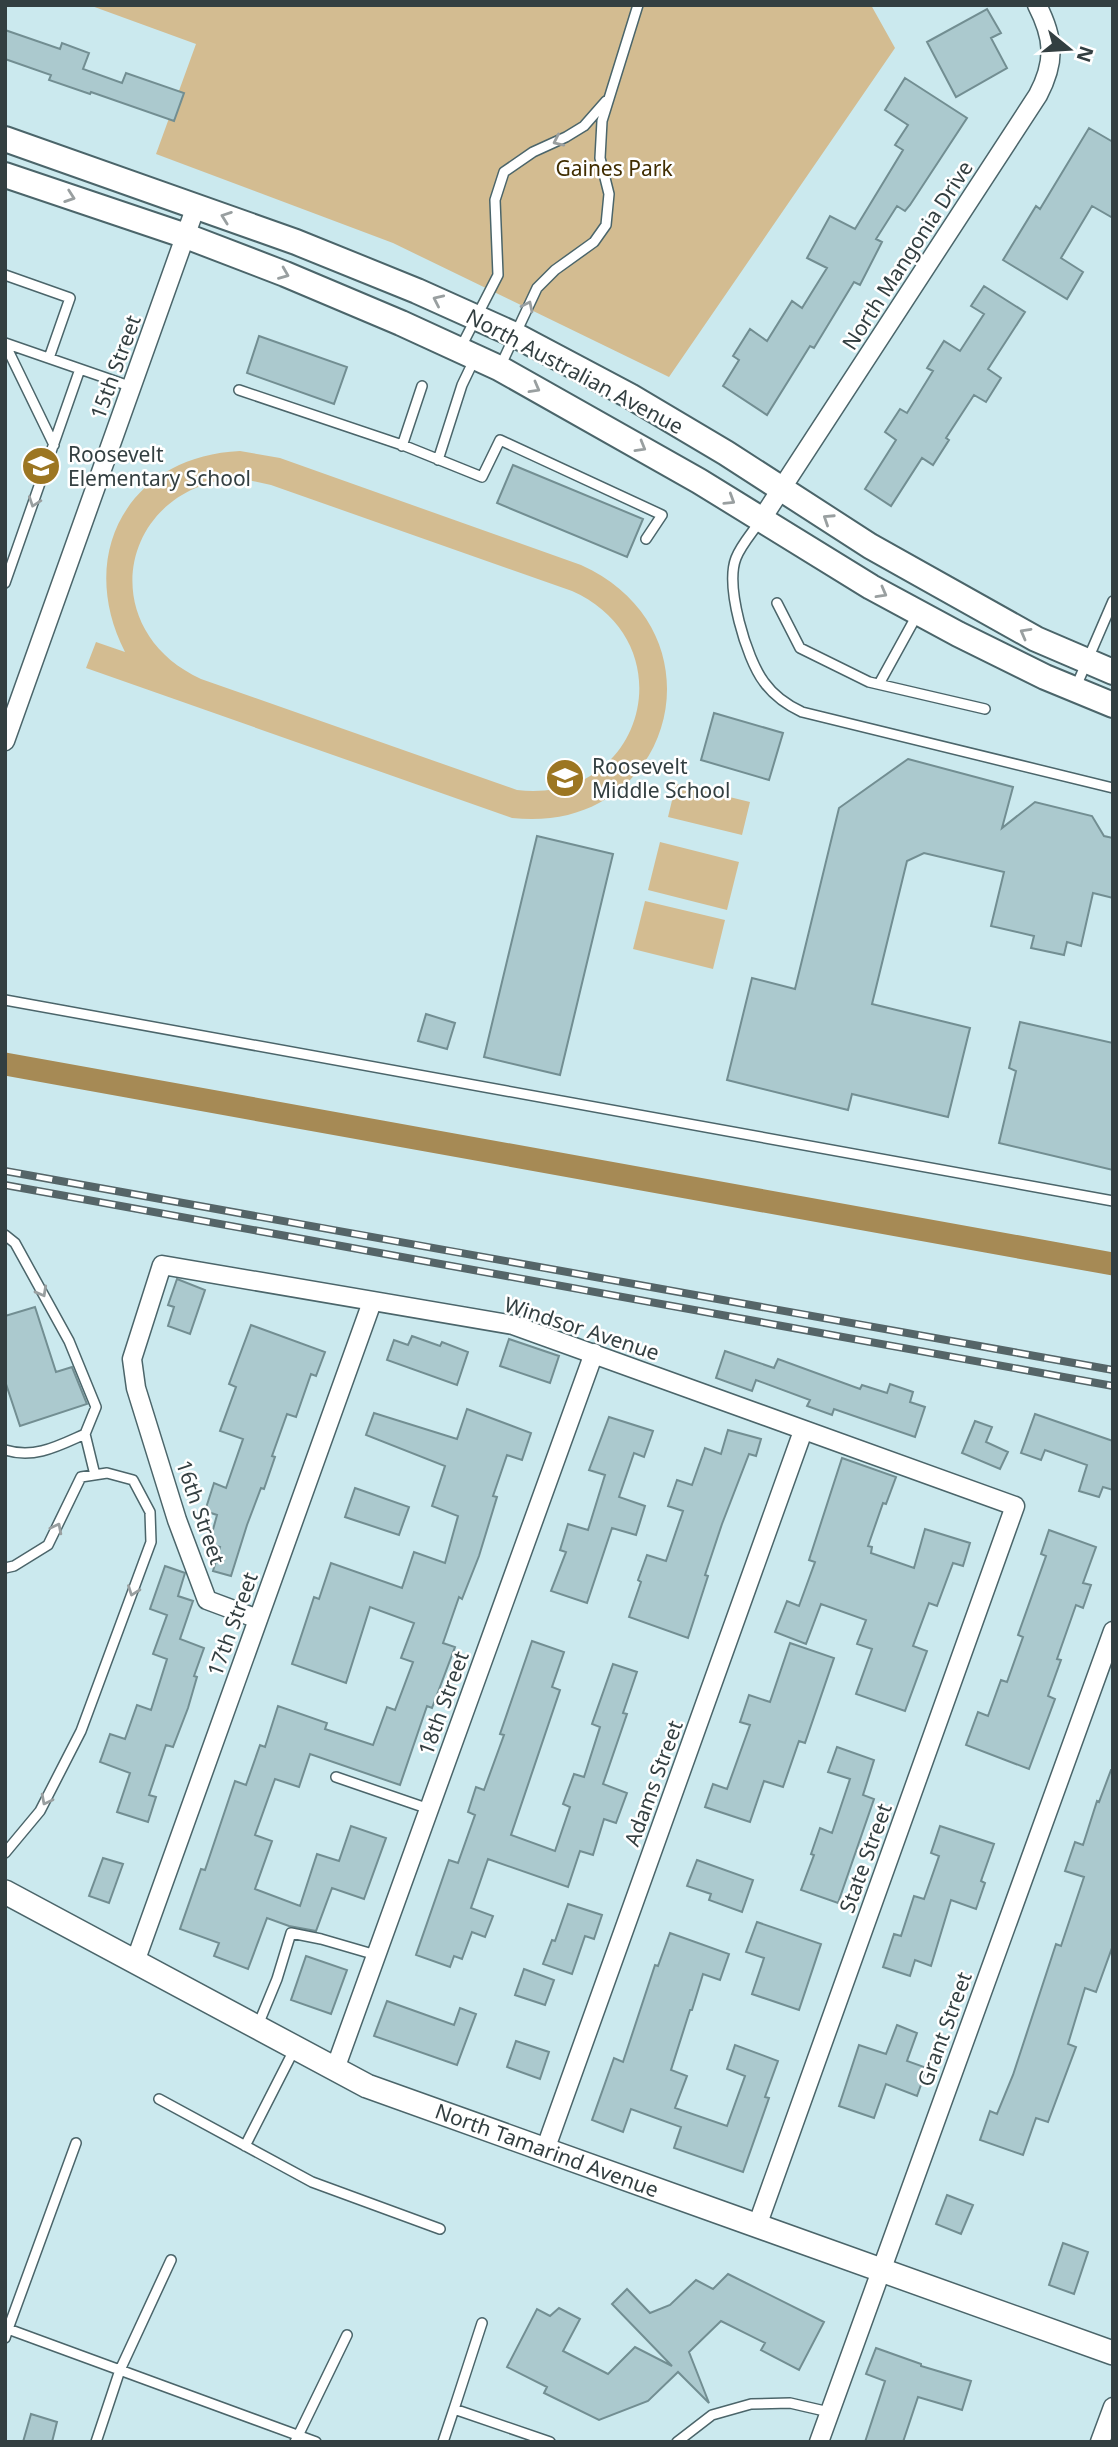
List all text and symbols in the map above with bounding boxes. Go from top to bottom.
north arrow [1034,14,1104,84]
text: N [1070,43,1100,66]
one-way arrow [553,132,565,146]
park label: Gaines Park [555,154,673,182]
street label: North Mangonia Drive [835,155,979,355]
one-way arrow [63,189,75,203]
one-way arrow [221,211,233,225]
one-way arrow [276,266,289,280]
one-way arrow [433,294,445,308]
one-way arrow [520,301,534,313]
street label: North Australian Avenue [461,302,689,440]
street label: 15th Street [83,311,147,423]
one-way arrow [528,380,541,393]
one-way arrow [633,439,646,452]
place label: Roosevelt Elementary School [68,440,251,492]
school or university icon: Roosevelt Elementary School [20,445,62,487]
one-way arrow [722,492,735,505]
one-way arrow [28,496,42,508]
one-way arrow [823,515,836,527]
one-way arrow [875,585,887,598]
one-way arrow [1019,628,1032,641]
place label: Roosevelt Middle School [592,752,730,804]
school or university icon: Roosevelt Middle School [544,757,586,799]
one-way arrow [34,1284,47,1297]
street label: Windsor Avenue [501,1290,663,1366]
street label: 16th Street [170,1456,232,1568]
one-way arrow [49,1523,62,1535]
street label: 17th Street [200,1568,264,1680]
one-way arrow [127,1584,141,1596]
street label: 18th Street [411,1647,475,1759]
street label: Adams Street [617,1716,689,1850]
one-way arrow [40,1793,54,1805]
street label: State Street [832,1799,898,1917]
street label: Grant Street [910,1967,978,2090]
street label: North Tamarind Avenue [431,2097,663,2203]

